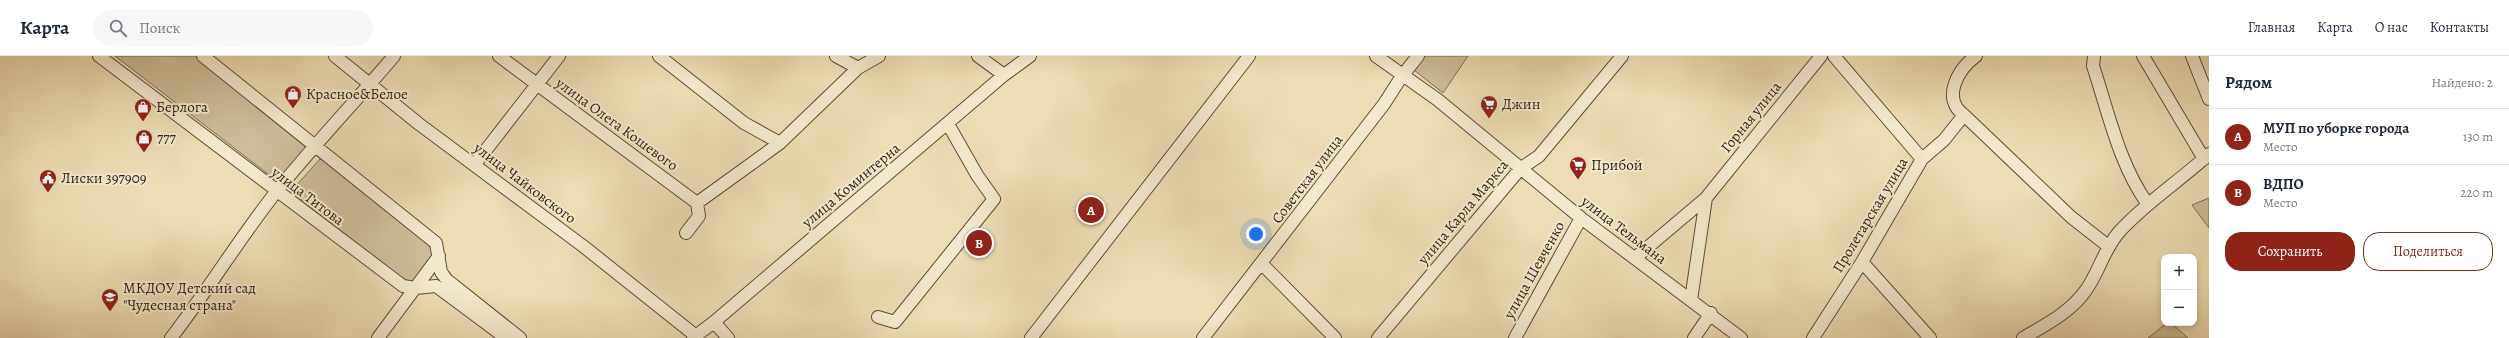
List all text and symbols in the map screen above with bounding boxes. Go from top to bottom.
search box [93,10,373,46]
text: Карта [20,15,69,41]
icon: search [107,17,129,39]
text: Поиск [139,18,180,38]
text: Главная [2248,18,2295,37]
text: Карта [2317,18,2353,37]
text: О нас [2375,18,2408,37]
text: Контакты [2430,18,2489,37]
text: Рядом [2225,71,2272,94]
street label: улица Олега Кошевого [551,72,682,175]
text: Найдено: 2 [2432,74,2493,91]
street label: Горная улица [1716,77,1786,157]
shop icon: Красное&Белое [283,84,303,109]
place label: Красное&Белое [306,84,408,104]
supermarket icon: Джин [1479,94,1499,119]
place label: Джин [1502,94,1541,114]
shop icon: Берлога [133,97,153,122]
place label: Берлога [156,97,208,117]
text: МУП по уборке города [2263,118,2409,138]
shop icon: 777 [134,128,154,153]
place label: 777 [157,128,177,148]
text: A [2234,128,2242,145]
text: 130 m [2463,128,2493,145]
street label: Советская улица [1267,130,1347,228]
street label: улица Чайковского [469,137,580,228]
street label: улица Коминтерна [797,138,904,233]
text: Место [2263,138,2298,155]
street label: Пролетарская улица [1828,154,1912,276]
street label: улица Карла Маркса [1413,155,1513,269]
supermarket icon: Прибой [1568,155,1588,180]
place label: Прибой [1591,155,1643,175]
street label: улица Титова [267,162,348,230]
public building icon: Лиски 397909 [38,168,58,193]
place label: Лиски 397909 [61,168,147,188]
text: ВДПО [2263,174,2304,194]
text: B [2234,184,2242,201]
text: 220 m [2460,184,2493,201]
street label: улица Тельмана [1576,191,1671,269]
text: Место [2263,194,2298,211]
pin: A [1078,195,1104,225]
street label: улица Шевченко [1498,218,1569,323]
your location [1246,224,1266,244]
pin: B [966,228,992,258]
button: Сохранить [2225,232,2355,271]
button: Поделиться [2363,232,2493,271]
map controls [2161,254,2197,326]
button: + [2161,254,2197,290]
place label: МКДОУ Детский сад "Чудесная страна" [123,278,256,315]
school or university icon: МКДОУ Детский сад "Чудесная страна" [100,287,120,312]
button: − [2161,290,2197,326]

